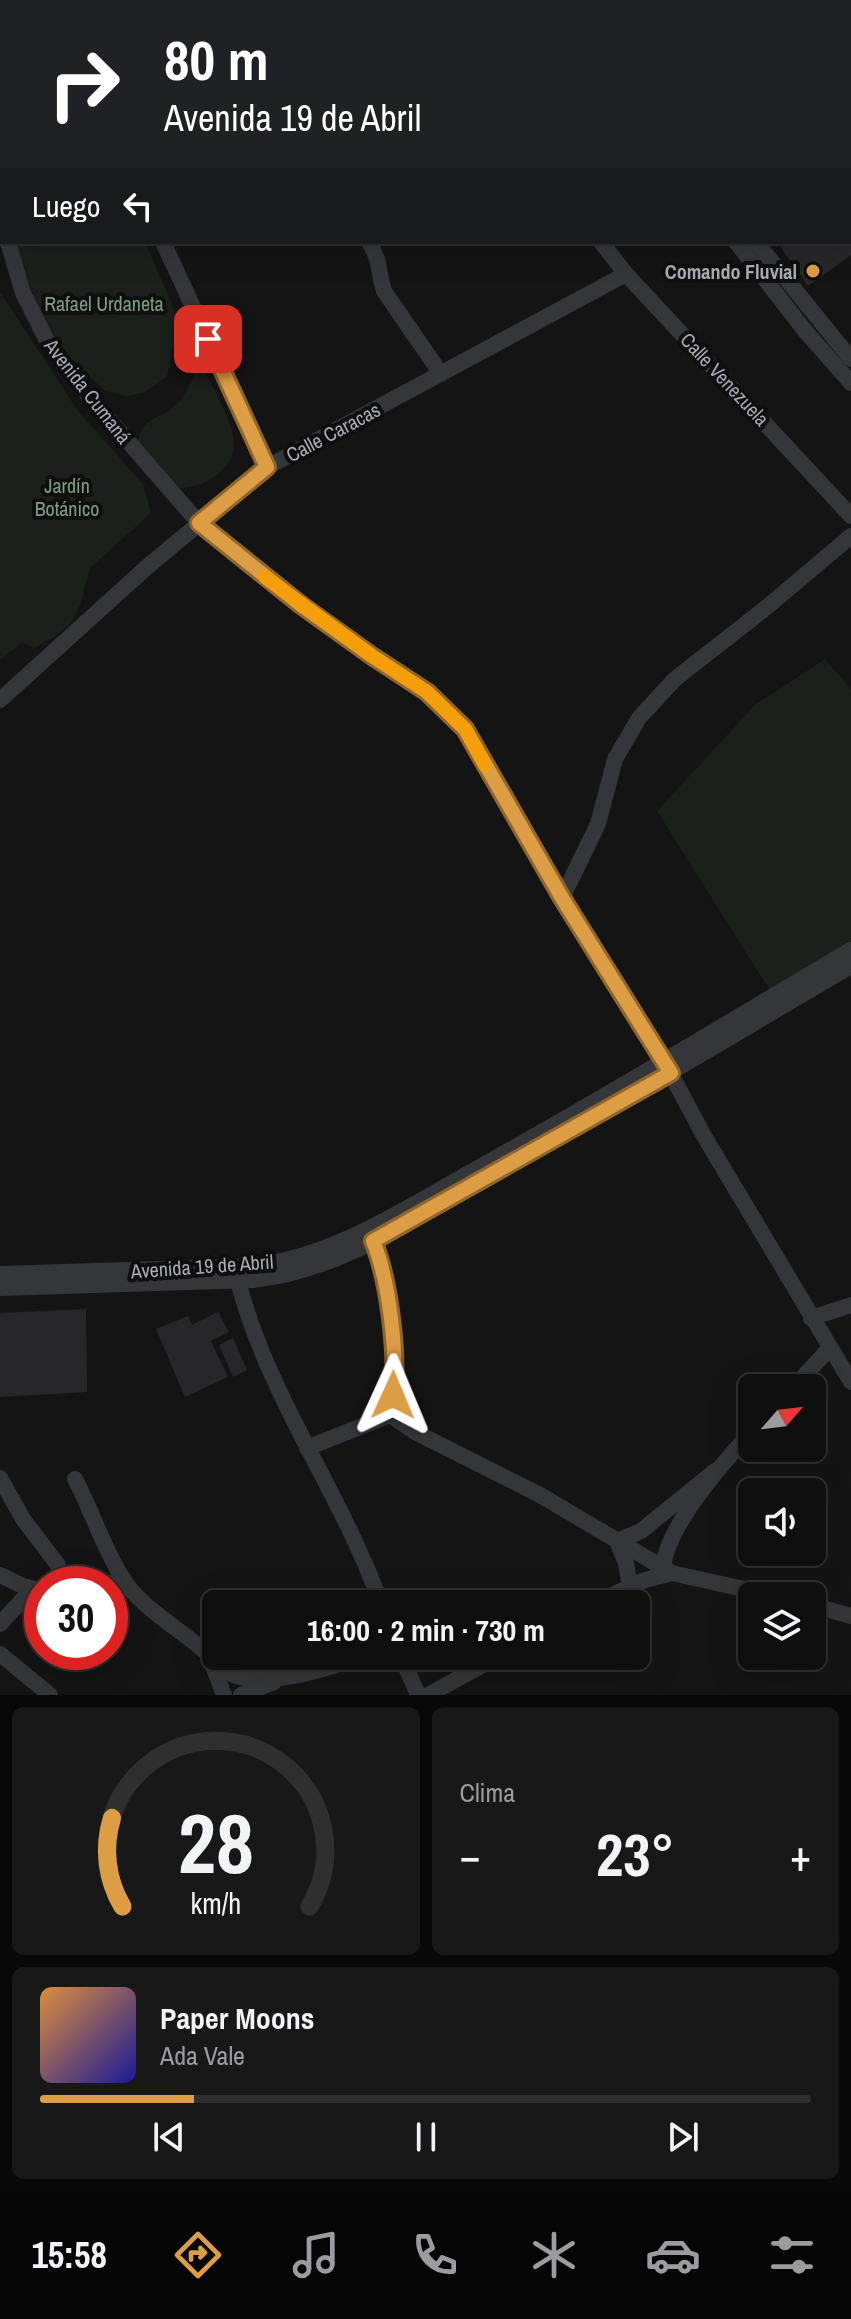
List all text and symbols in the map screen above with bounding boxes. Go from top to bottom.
text: 80 m [164,22,269,97]
icon: right [32,32,136,136]
text: Avenida 19 de Abril [164,94,421,142]
icon: left [116,184,160,228]
text: Luego [32,186,100,226]
place label: Comando Fluvial [665,258,797,285]
marker: Comando Fluvial [804,262,822,280]
park label: Rafael Urdaneta [44,290,164,317]
pin [174,305,242,373]
icon: arrive [186,317,230,361]
street label: Calle Venezuela [675,326,775,432]
street label: Avenida Cumaná [38,332,138,449]
street label: Calle Caracas [281,396,385,468]
park label: Jardín Botánico [35,472,99,522]
street label: Avenida 19 de Abril [129,1248,274,1285]
position arrow [351,1353,435,1437]
north arrow [738,1374,826,1462]
map controls [738,1374,826,1670]
button: sound [738,1478,826,1566]
speed limit sign: 30 [24,1566,128,1670]
button: layers [738,1582,826,1670]
text: 16:00 · 2 min · 730 m [307,1610,545,1650]
text: Clima [460,1775,515,1810]
text: 28 [178,1787,254,1899]
text: 23° [596,1814,675,1895]
text: − [460,1825,481,1885]
text: + [790,1825,811,1885]
text: km/h [190,1884,241,1923]
text: Paper Moons [160,1998,314,2038]
text: Ada Vale [160,2038,245,2073]
icon: previous [147,2115,191,2159]
icon: pause [404,2115,448,2159]
icon: next [661,2115,705,2159]
icon: directions [170,2227,226,2283]
icon: music [288,2227,344,2283]
icon: phone [407,2227,463,2283]
icon: climate [526,2227,582,2283]
icon: car [645,2227,701,2283]
icon: filters [764,2227,820,2283]
text: 15:58 [31,2231,107,2279]

